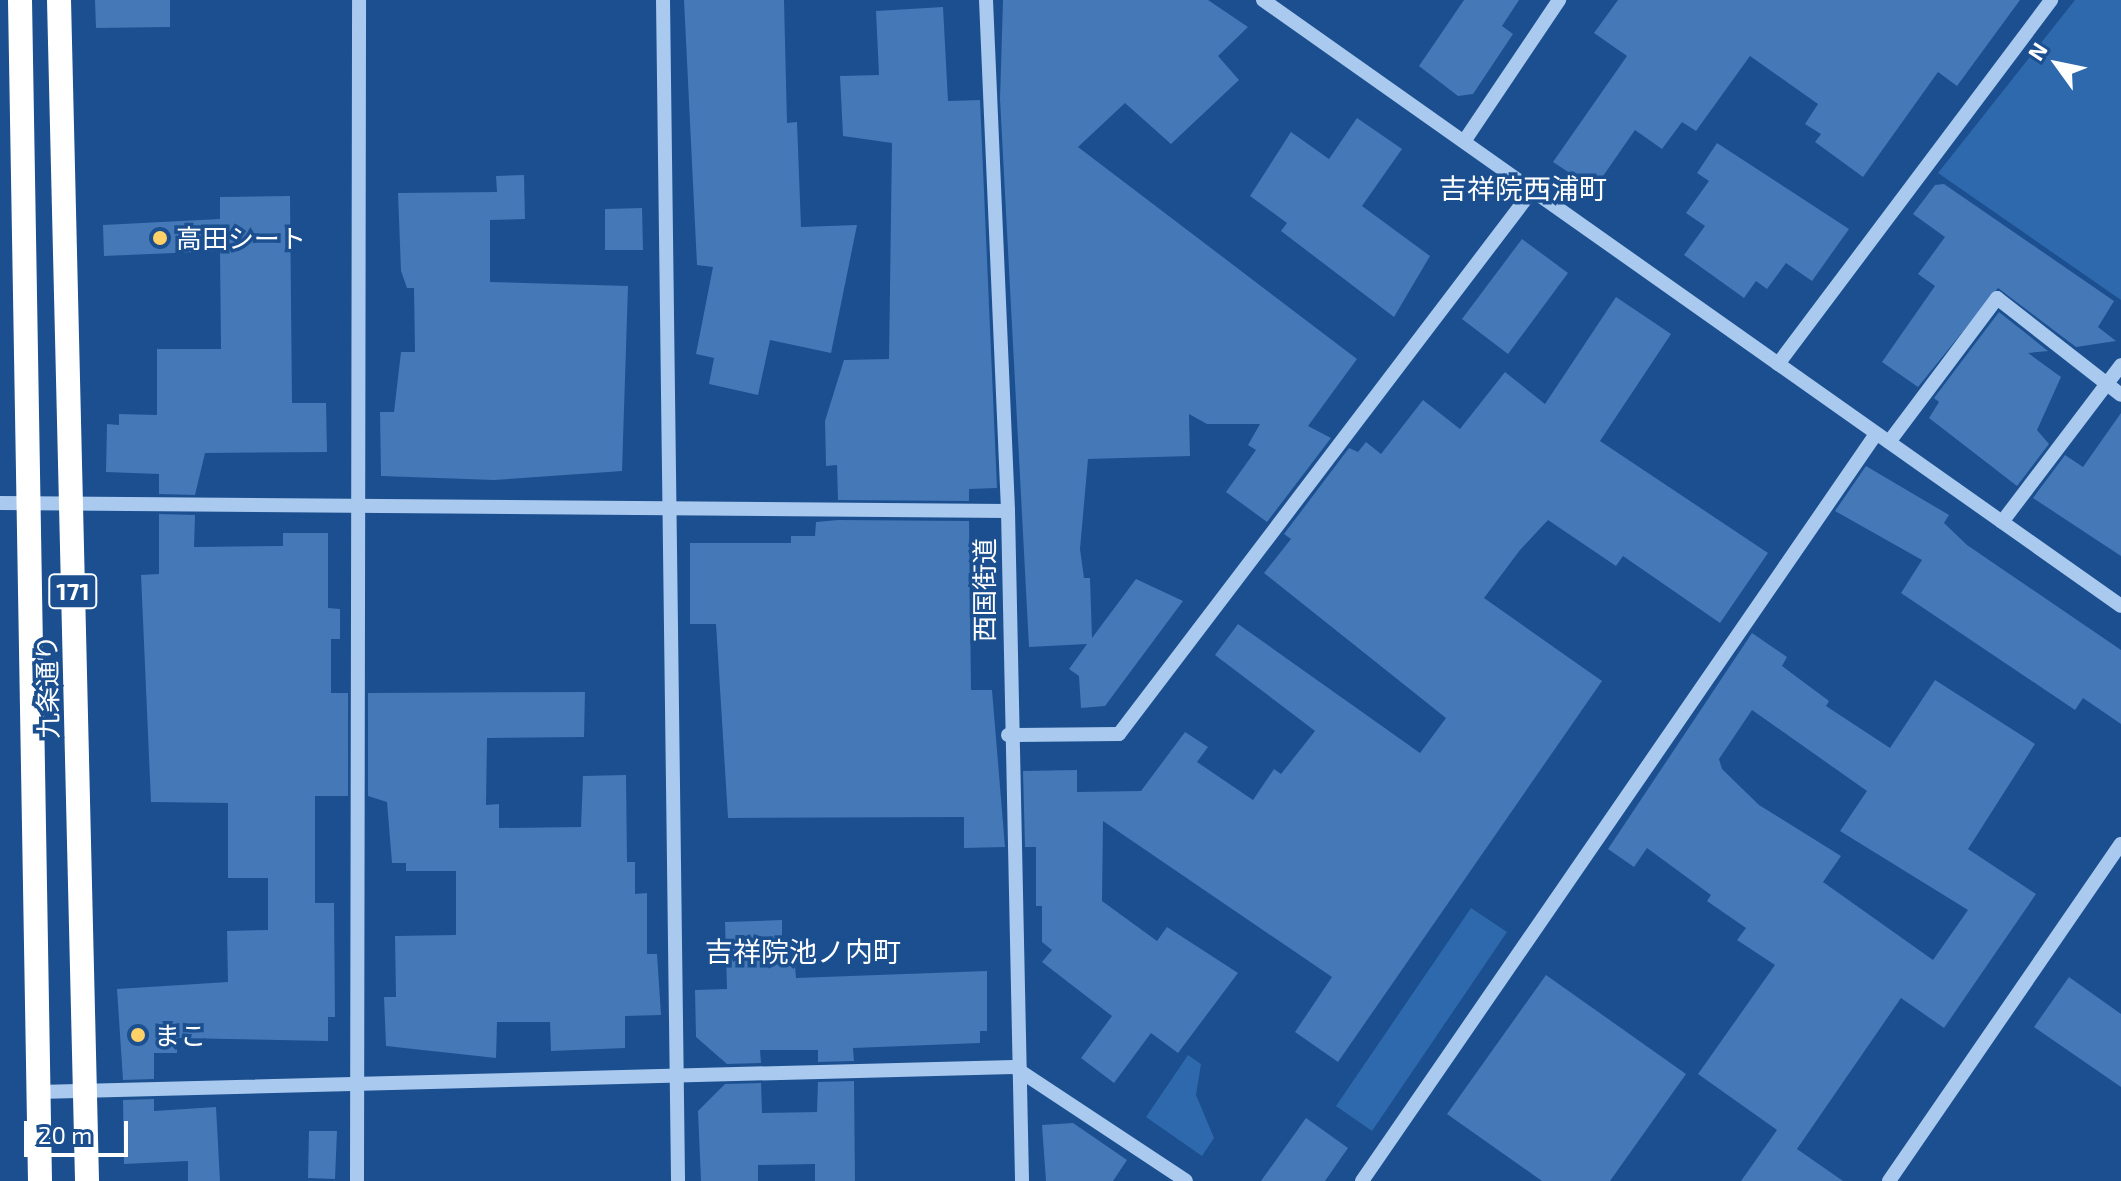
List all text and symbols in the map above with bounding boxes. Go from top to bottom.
north arrow [2017,24,2097,104]
text: N [2022,37,2052,65]
district label: 吉祥院西浦町 [1439,171,1607,205]
place label: 高田シート [176,222,306,254]
marker: 高田シート [151,229,169,247]
street label: 西国街道 [968,538,1000,642]
road number: 171 [47,571,99,611]
street label: 九条通り [30,635,64,739]
district label: 吉祥院池ノ内町 [705,934,901,968]
place label: まこ [154,1019,206,1051]
marker: まこ [129,1026,147,1044]
scale bar [28,1105,132,1155]
text: 20 m [38,1120,92,1149]

